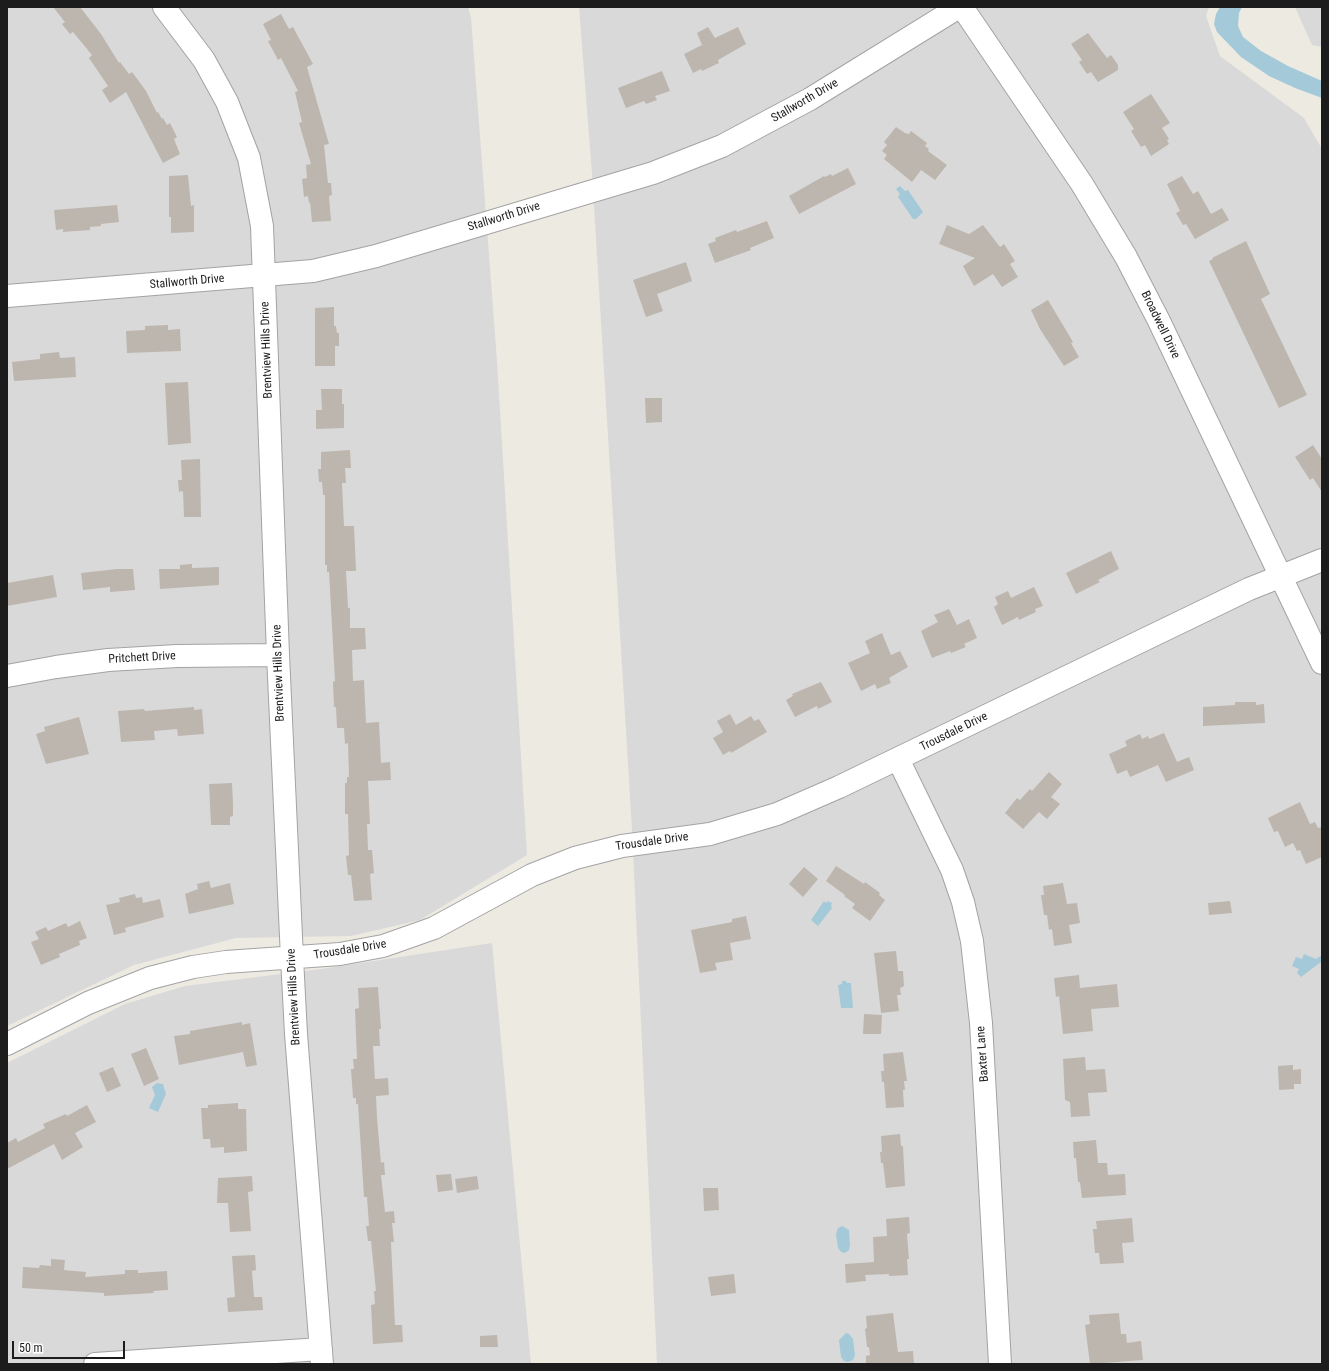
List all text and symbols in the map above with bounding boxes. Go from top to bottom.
street label: Stallworth Drive [769,76,841,126]
street label: Stallworth Drive [466,199,542,235]
street label: Stallworth Drive [149,272,225,292]
street label: Broadwell Drive [1137,289,1183,361]
street label: Brentview Hills Drive [258,301,276,399]
street label: Brentview Hills Drive [270,624,288,722]
street label: Pritchett Drive [108,649,176,667]
street label: Trousdale Drive [918,709,990,755]
street label: Trousdale Drive [615,830,689,854]
street label: Trousdale Drive [313,937,387,963]
street label: Brentview Hills Drive [284,948,304,1046]
street label: Baxter Lane [974,1026,992,1082]
scale bar [14,1333,127,1359]
text: 50 m [19,1341,43,1355]

